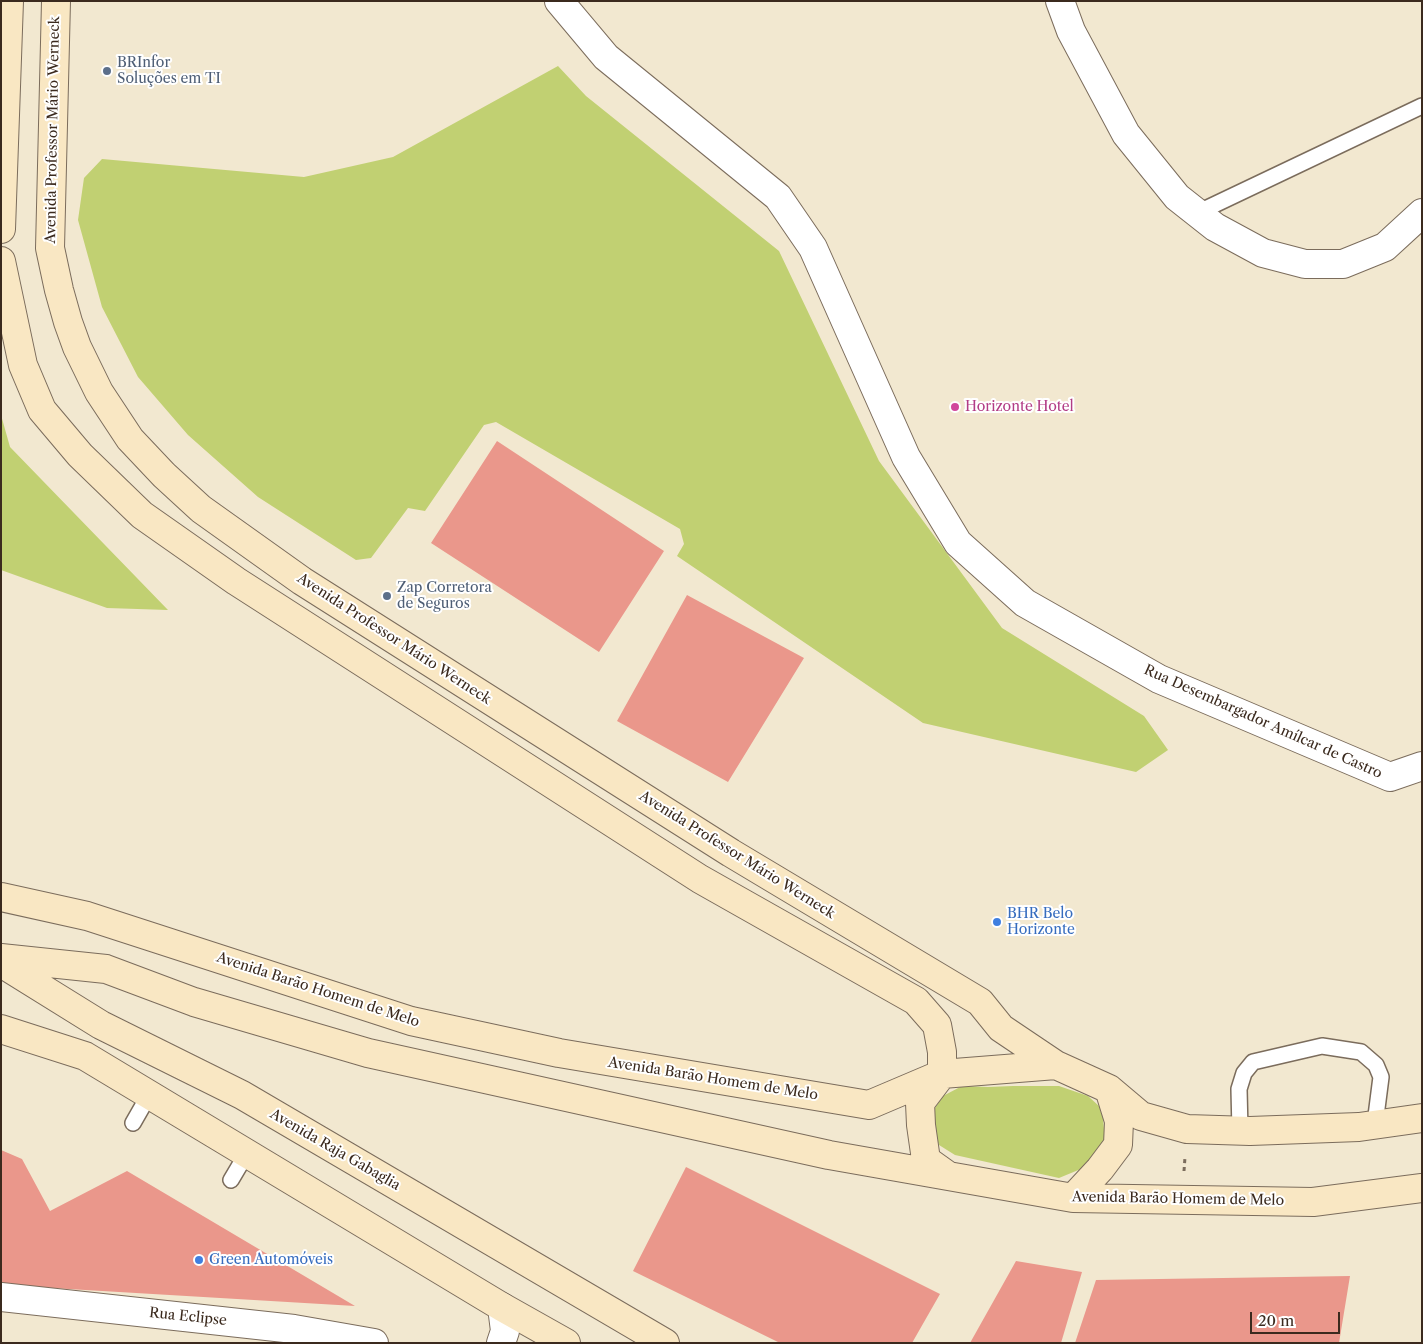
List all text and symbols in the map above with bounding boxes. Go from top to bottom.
street label: Avenida Professor Mário Werneck [43,16,63,244]
place label: BRInfor Soluções em TI [117,55,221,88]
marker: BRInfor Soluções em TI [101,65,113,77]
place label: Horizonte Hotel [965,399,1074,415]
marker: Horizonte Hotel [949,401,961,413]
street label: Avenida Professor Mário Werneck [294,570,494,708]
place label: Zap Corretora de Seguros [397,580,492,612]
marker: Zap Corretora de Seguros [381,590,393,602]
street label: Rua Desembargador Amílcar de Castro [1141,662,1385,782]
street label: Avenida Professor Mário Werneck [636,788,838,922]
place label: BHR Belo Horizonte [1007,906,1075,939]
marker: BHR Belo Horizonte [991,916,1003,928]
street label: Avenida Barão Homem de Melo [214,949,422,1031]
street label: Avenida Barão Homem de Melo [607,1054,819,1104]
street label: Avenida Raja Gabaglia [267,1106,403,1194]
street label: Avenida Barão Homem de Melo [1072,1189,1284,1209]
place label: Green Automóveis [209,1252,333,1268]
marker: Green Automóveis [193,1254,205,1266]
scale bar [1253,1302,1343,1334]
street label: Rua Eclipse [148,1305,228,1329]
text: 20 m [1258,1311,1294,1330]

